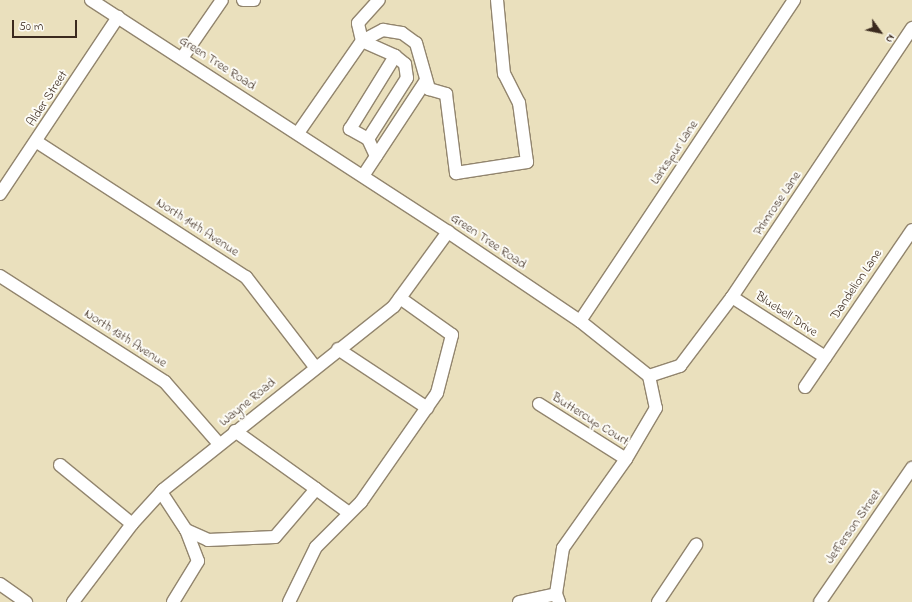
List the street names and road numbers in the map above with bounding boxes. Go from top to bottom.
street label: Green Tree Road [176,33,258,95]
street label: Alder Street [24,68,72,130]
street label: Larkspur Lane [648,118,702,188]
street label: Primrose Lane [751,169,805,239]
street label: North 14th Avenue [153,195,241,261]
street label: Green Tree Road [447,211,529,273]
street label: Dandelion Lane [828,247,886,323]
street label: Bluebell Drive [752,289,820,341]
street label: North 13th Avenue [81,306,169,372]
street label: Wayne Road [217,376,279,430]
street label: Buttercup Court [549,390,631,450]
street label: Jefferson Street [823,487,885,567]

